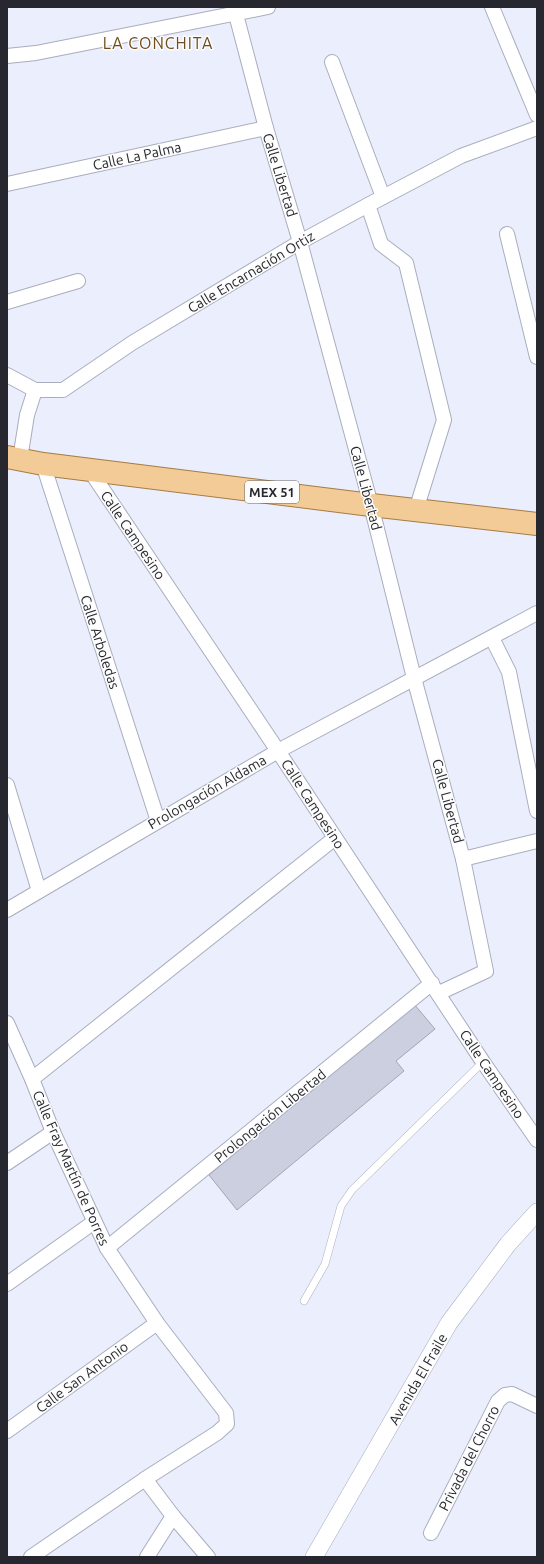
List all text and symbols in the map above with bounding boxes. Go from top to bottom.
district label: LA CONCHITA [103,34,213,52]
street label: Calle Libertad [260,131,300,219]
street label: Calle La Palma [91,139,183,173]
street label: Calle Encarnación Ortiz [185,228,317,316]
street label: Calle Libertad [347,444,385,532]
road number: MEX 51 [245,481,299,503]
street label: Calle Campesino [97,488,169,582]
street label: Calle Arboledas [77,593,123,691]
street label: Prolongación Aldama [145,752,269,832]
street label: Calle Campesino [278,756,348,852]
street label: Calle Libertad [429,757,467,845]
street label: Calle Campesino [456,1027,528,1121]
street label: Prolongación Libertad [211,1066,329,1166]
street label: Calle Fray Martín de Porres [29,1088,113,1248]
street label: Avenida El Fraile [385,1331,451,1427]
street label: Calle San Antonio [33,1338,131,1416]
street label: Privada del Chorro [436,1403,502,1513]

